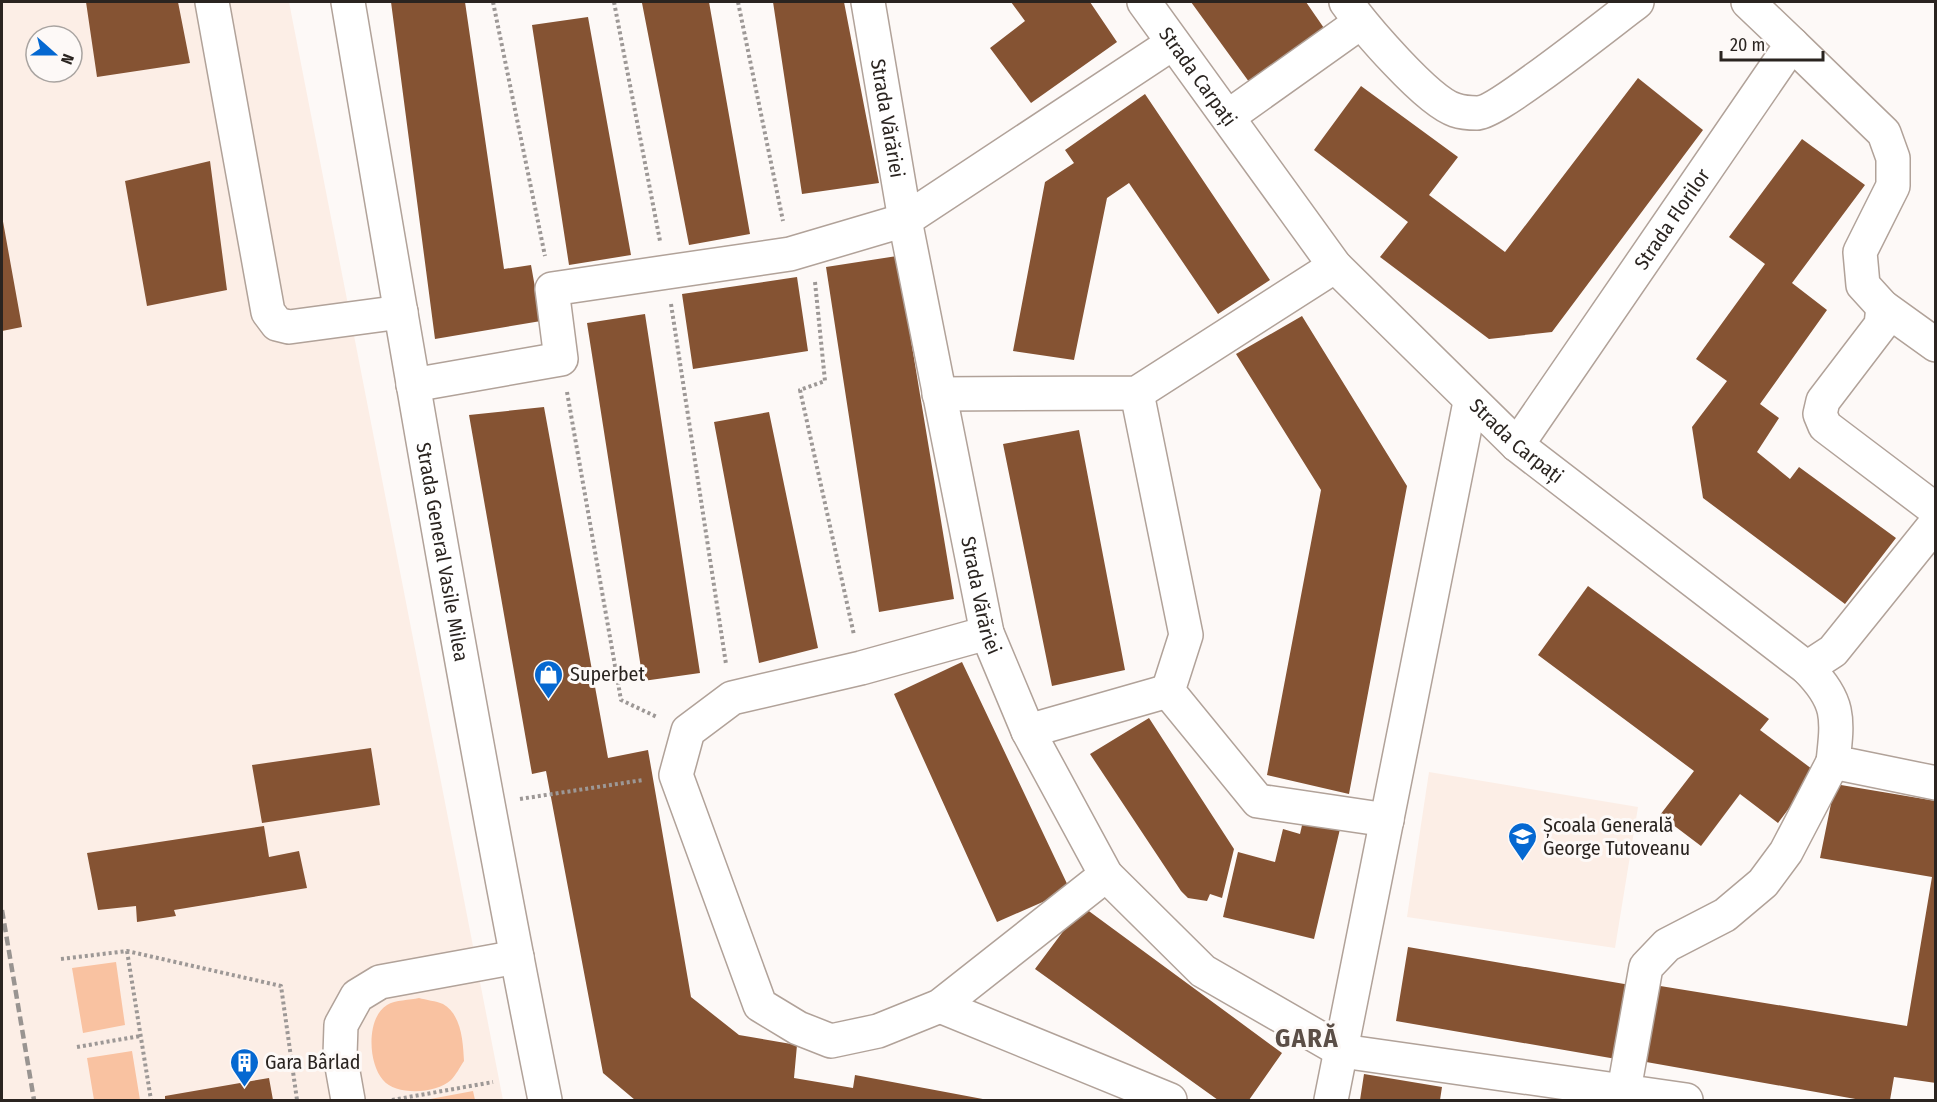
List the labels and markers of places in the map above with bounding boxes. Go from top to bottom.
shop icon: Superbet [533,658,565,700]
place label: Superbet [570,662,645,686]
place label: Școala Generală George Tutoveanu [1543,813,1690,860]
school or university icon: Școala Generală George Tutoveanu [1506,820,1538,862]
building icon: Gara Bârlad [228,1046,260,1088]
place label: Gara Bârlad [265,1050,361,1074]

